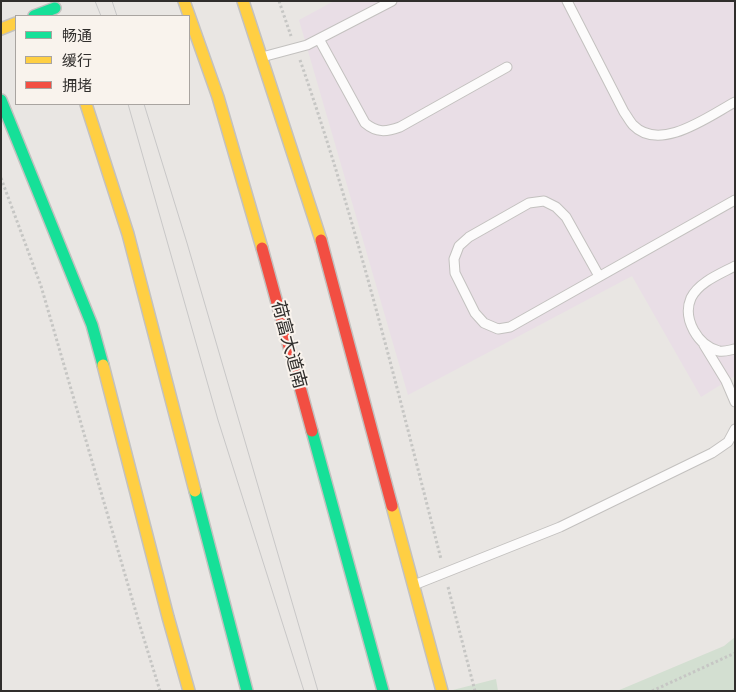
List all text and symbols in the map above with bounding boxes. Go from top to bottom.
legend [15,15,190,105]
text: 畅通 [62,25,92,46]
text: 缓行 [62,50,92,71]
text: 拥堵 [62,75,92,96]
street label: 荷富大道南 [266,299,310,391]

